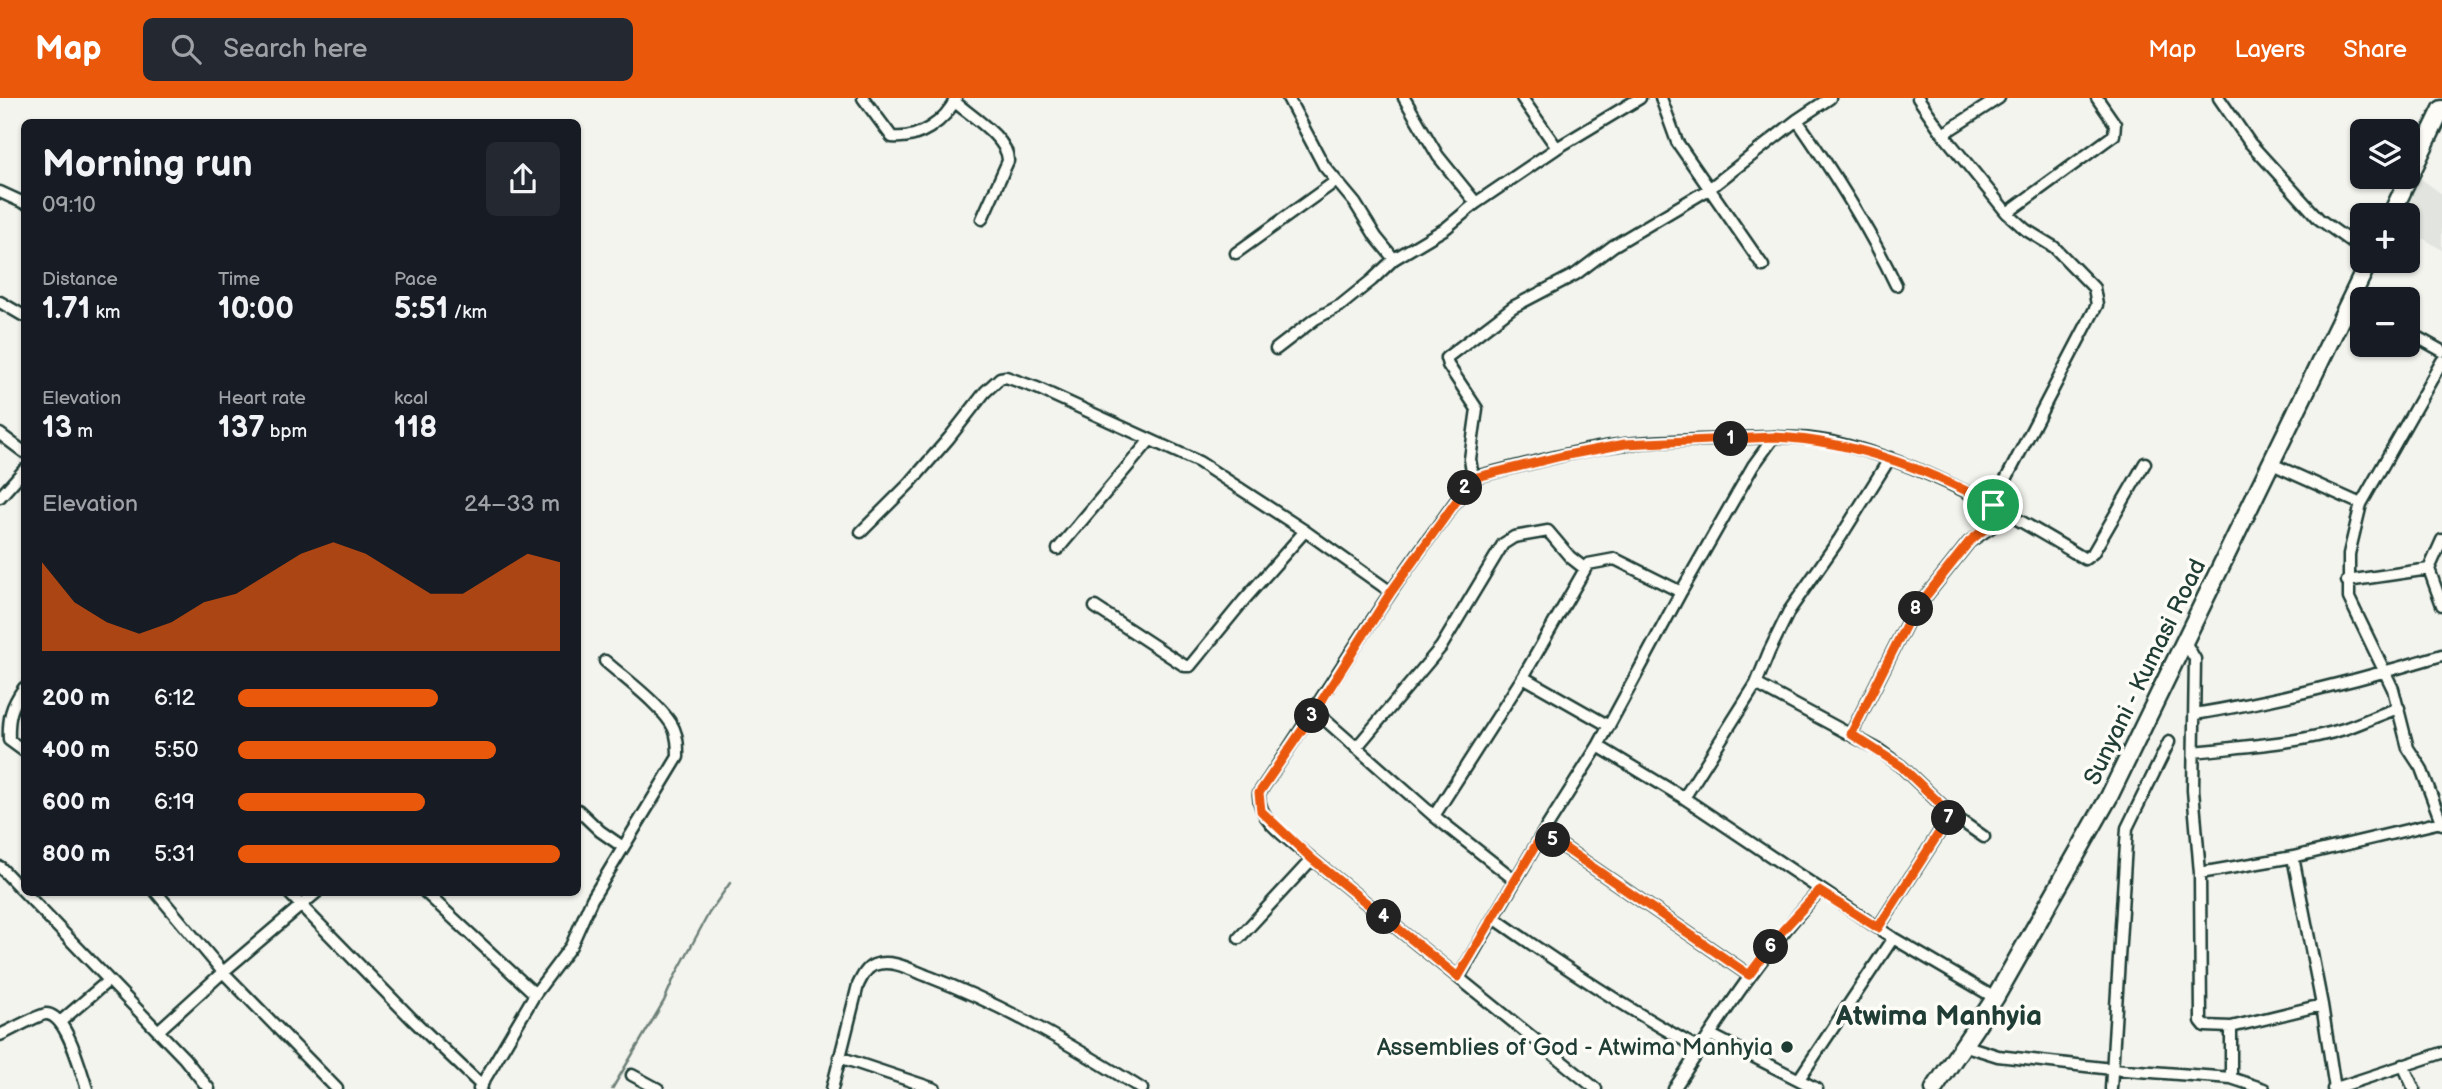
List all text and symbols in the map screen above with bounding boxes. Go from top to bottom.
search box [143,18,633,81]
text: Map [35,29,101,69]
icon: search [167,30,205,68]
text: Search here [223,34,367,65]
text: Map [2148,35,2196,64]
text: Layers [2234,35,2305,64]
text: Share [2343,35,2407,64]
map controls [2350,119,2420,357]
button: layers [2350,119,2420,189]
text: Morning run [42,142,253,187]
button: share [486,142,560,216]
text: 09:10 [42,191,96,219]
button: + [2350,203,2420,273]
text: Distance [42,268,118,291]
text: Time [218,268,260,291]
text: Pace [394,268,437,291]
button: − [2350,287,2420,357]
text: 1.71 [42,291,90,327]
text: 10:00 [218,291,294,327]
text: 5:51 [394,291,448,327]
text: km [90,301,121,324]
text: /km [448,301,487,324]
text: Elevation [42,387,121,410]
text: Heart rate [218,387,306,410]
text: kcal [394,387,428,410]
text: 13 [42,410,72,446]
text: 137 [218,410,265,446]
text: 118 [394,410,437,446]
text: m [72,420,93,443]
text: bpm [265,420,307,443]
pin: 1 [1714,422,1748,456]
text: 1 [1727,427,1735,450]
pin: 2 [1448,470,1482,506]
pin [1963,475,2023,535]
text: 2 [1459,476,1470,499]
icon: arrive [1974,486,2012,524]
text: Elevation [42,490,138,518]
text: 24–33 m [464,490,560,518]
street label: Sunyani - Kumasi Road [2078,554,2212,790]
pin: 8 [1898,592,1934,626]
text: 8 [1910,597,1921,620]
text: 200 m [42,684,110,712]
text: 6:12 [154,684,195,712]
pin: 3 [1294,698,1330,734]
text: 3 [1306,704,1317,727]
text: 400 m [42,736,110,764]
text: 5:50 [154,736,199,764]
text: 600 m [42,788,110,816]
text: 6:19 [154,788,195,816]
pin: 7 [1932,800,1966,836]
text: 7 [1943,806,1954,829]
pin: 5 [1536,822,1570,858]
text: 5 [1547,828,1558,851]
text: 800 m [42,840,110,868]
text: 5:31 [154,840,195,868]
pin: 4 [1366,900,1402,934]
text: 4 [1378,905,1389,928]
pin: 6 [1754,930,1788,964]
text: 6 [1765,935,1776,958]
district label: Atwima Manhyia [1835,1000,2042,1033]
place label: Assemblies of God - Atwima Manhyia [1377,1033,1773,1062]
marker: Assemblies of God - Atwima Manhyia [1779,1039,1795,1055]

